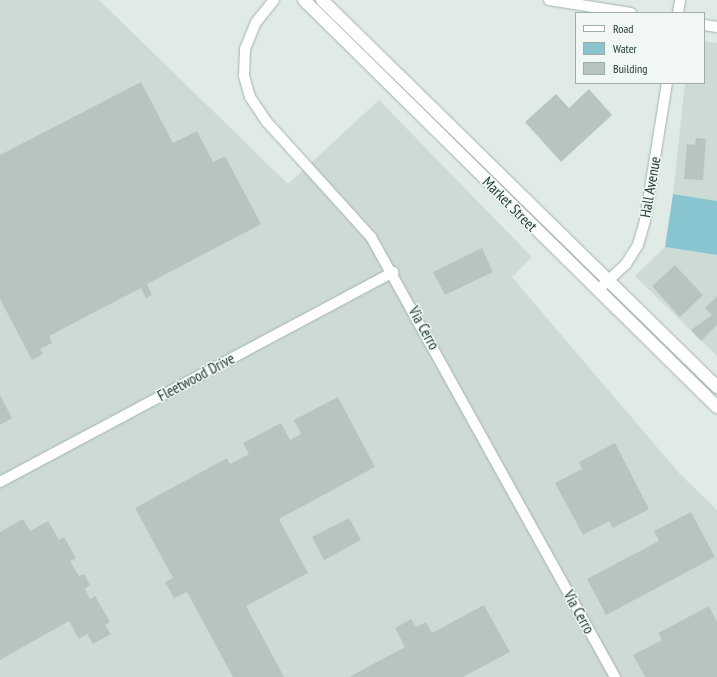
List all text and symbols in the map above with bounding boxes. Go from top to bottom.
legend [575,12,705,84]
text: Road [613,21,633,36]
text: Water [613,41,637,56]
text: Building [613,61,648,76]
street label: Hall Avenue [636,155,664,219]
street label: Market Street [479,173,541,235]
street label: Via Cerro [405,303,443,353]
street label: Fleetwood Drive [154,349,238,405]
street label: Via Cerro [560,587,598,637]

